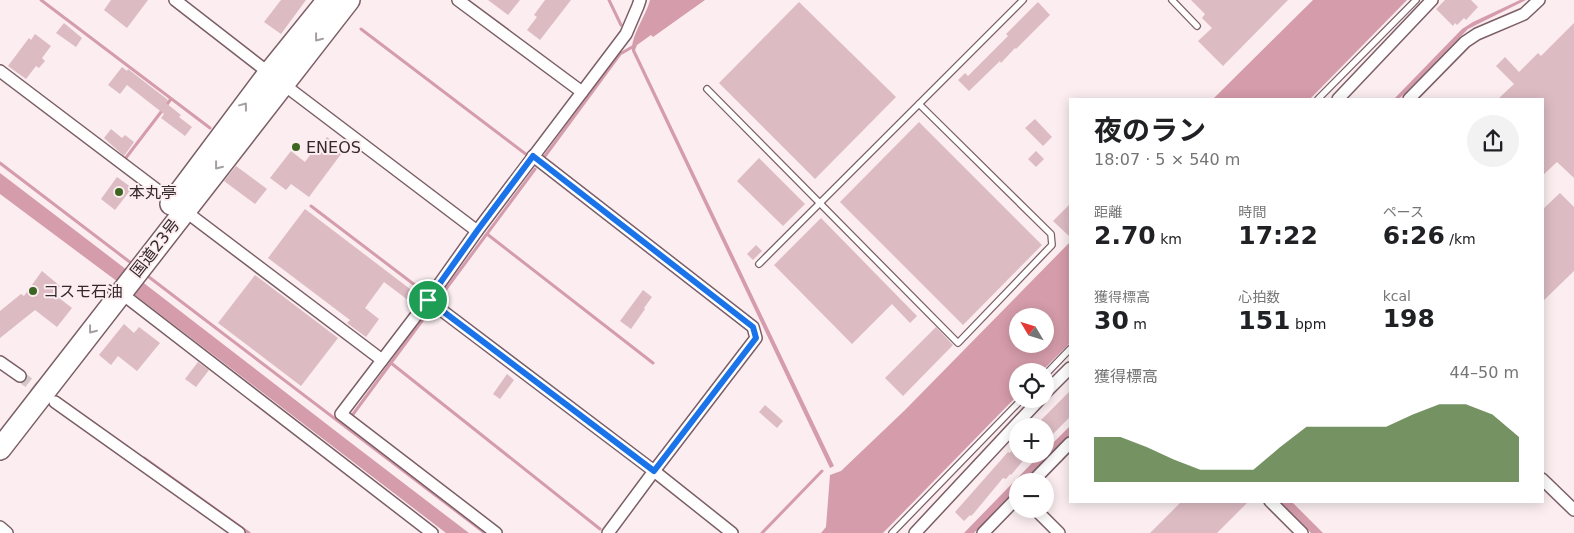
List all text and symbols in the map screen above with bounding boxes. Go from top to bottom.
one-way arrow [315,33,324,42]
one-way arrow [238,102,247,112]
text: 夜のラン [1094,114,1206,147]
button: share [1467,115,1519,167]
place label: ENEOS [306,138,361,157]
marker: ENEOS [290,141,302,153]
text: 18:07 · 5 × 540 m [1094,150,1240,169]
one-way arrow [215,161,224,170]
place label: 本丸亭 [129,183,177,202]
marker: 本丸亭 [113,186,125,198]
text: 距離 [1094,204,1122,220]
text: 時間 [1238,204,1266,220]
text: ペース [1383,204,1424,220]
street label: 国道23号 [126,215,184,281]
text: 2.70 [1094,221,1156,250]
text: 17:22 [1238,221,1318,250]
text: 6:26 [1383,221,1445,250]
text: km [1156,231,1182,247]
text: /km [1445,231,1476,247]
pin [407,279,449,321]
place label: コスモ石油 [43,282,123,301]
marker: コスモ石油 [27,285,39,297]
icon: arrive [414,286,442,314]
text: kcal [1383,288,1411,304]
text: 獲得標高 [1094,289,1150,305]
text: 心拍数 [1238,289,1280,305]
text: 198 [1383,304,1435,333]
text: 30 [1094,306,1129,335]
text: 151 [1238,306,1291,335]
north arrow [1009,308,1054,352]
map controls [1009,308,1054,518]
text: m [1129,316,1147,332]
text: bpm [1291,316,1326,332]
one-way arrow [89,324,98,334]
button: locate [1009,363,1054,408]
text: 44–50 m [1450,363,1519,382]
text: 獲得標高 [1094,367,1158,386]
button: + [1009,418,1054,463]
button: − [1009,473,1054,518]

